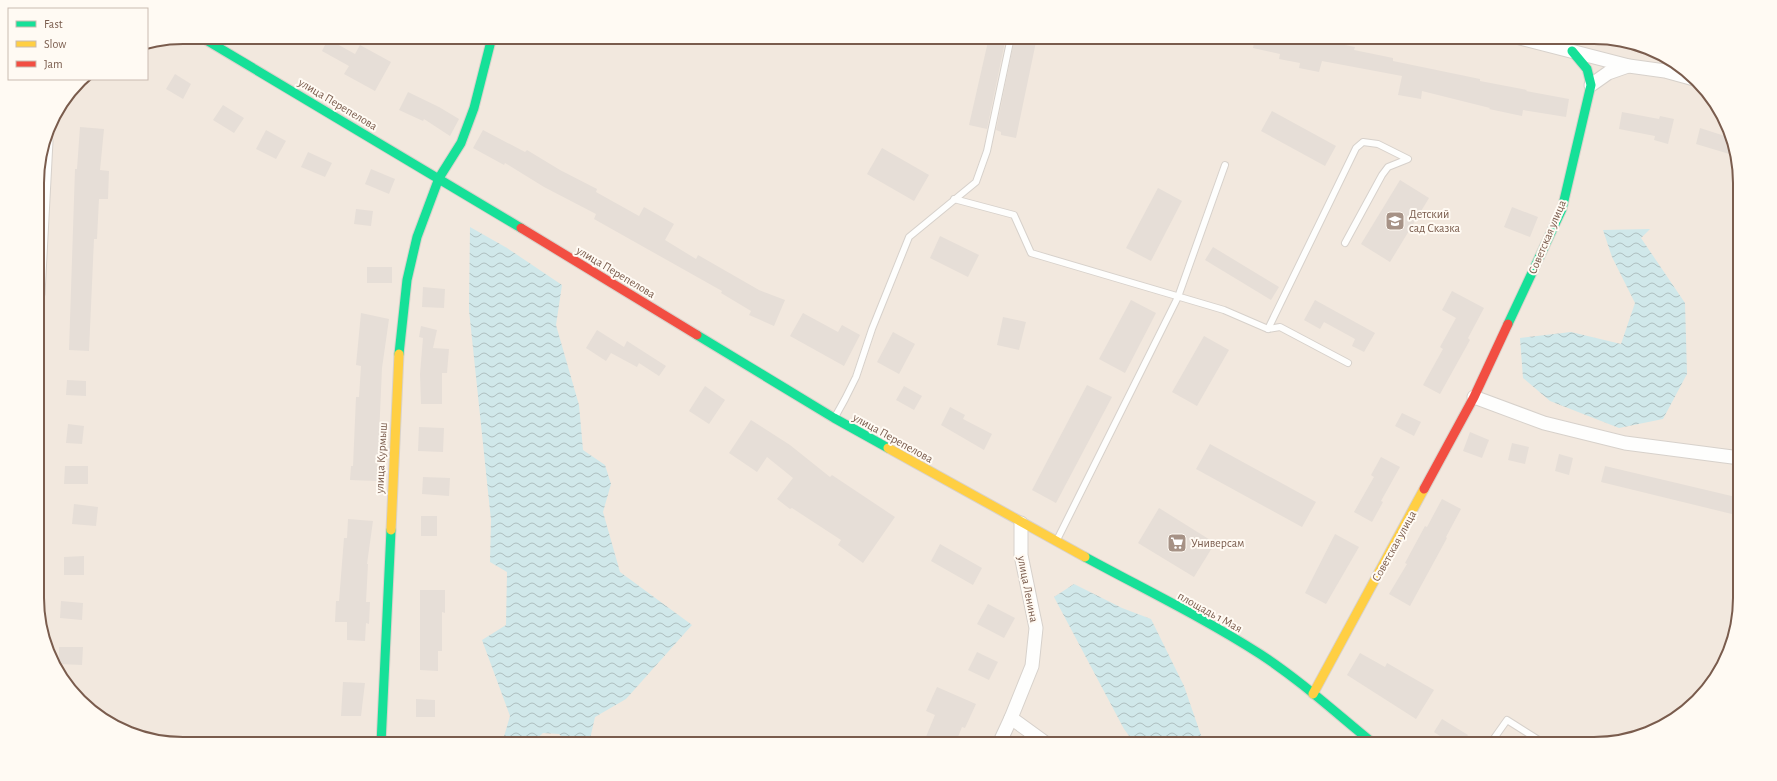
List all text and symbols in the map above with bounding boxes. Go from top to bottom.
legend [8,8,148,80]
text: Fast [44,18,63,30]
text: Slow [44,38,66,50]
text: Jam [44,58,63,70]
street label: улица Перепелова [295,75,380,133]
street label: Советская улица [1526,198,1569,276]
place label: Детский сад Сказка [1409,208,1460,234]
school or university icon: Детский сад Сказка [1384,210,1406,232]
street label: улица Перепелова [573,243,658,301]
street label: улица Перепелова [850,411,935,466]
street label: улица Курмыш [373,422,390,495]
street label: Советская улица [1370,508,1420,584]
supermarket icon: Универсам [1166,532,1188,554]
place label: Универсам [1191,537,1244,549]
street label: улица Ленина [1015,554,1040,624]
street label: площадь 1 Мая [1176,589,1244,635]

